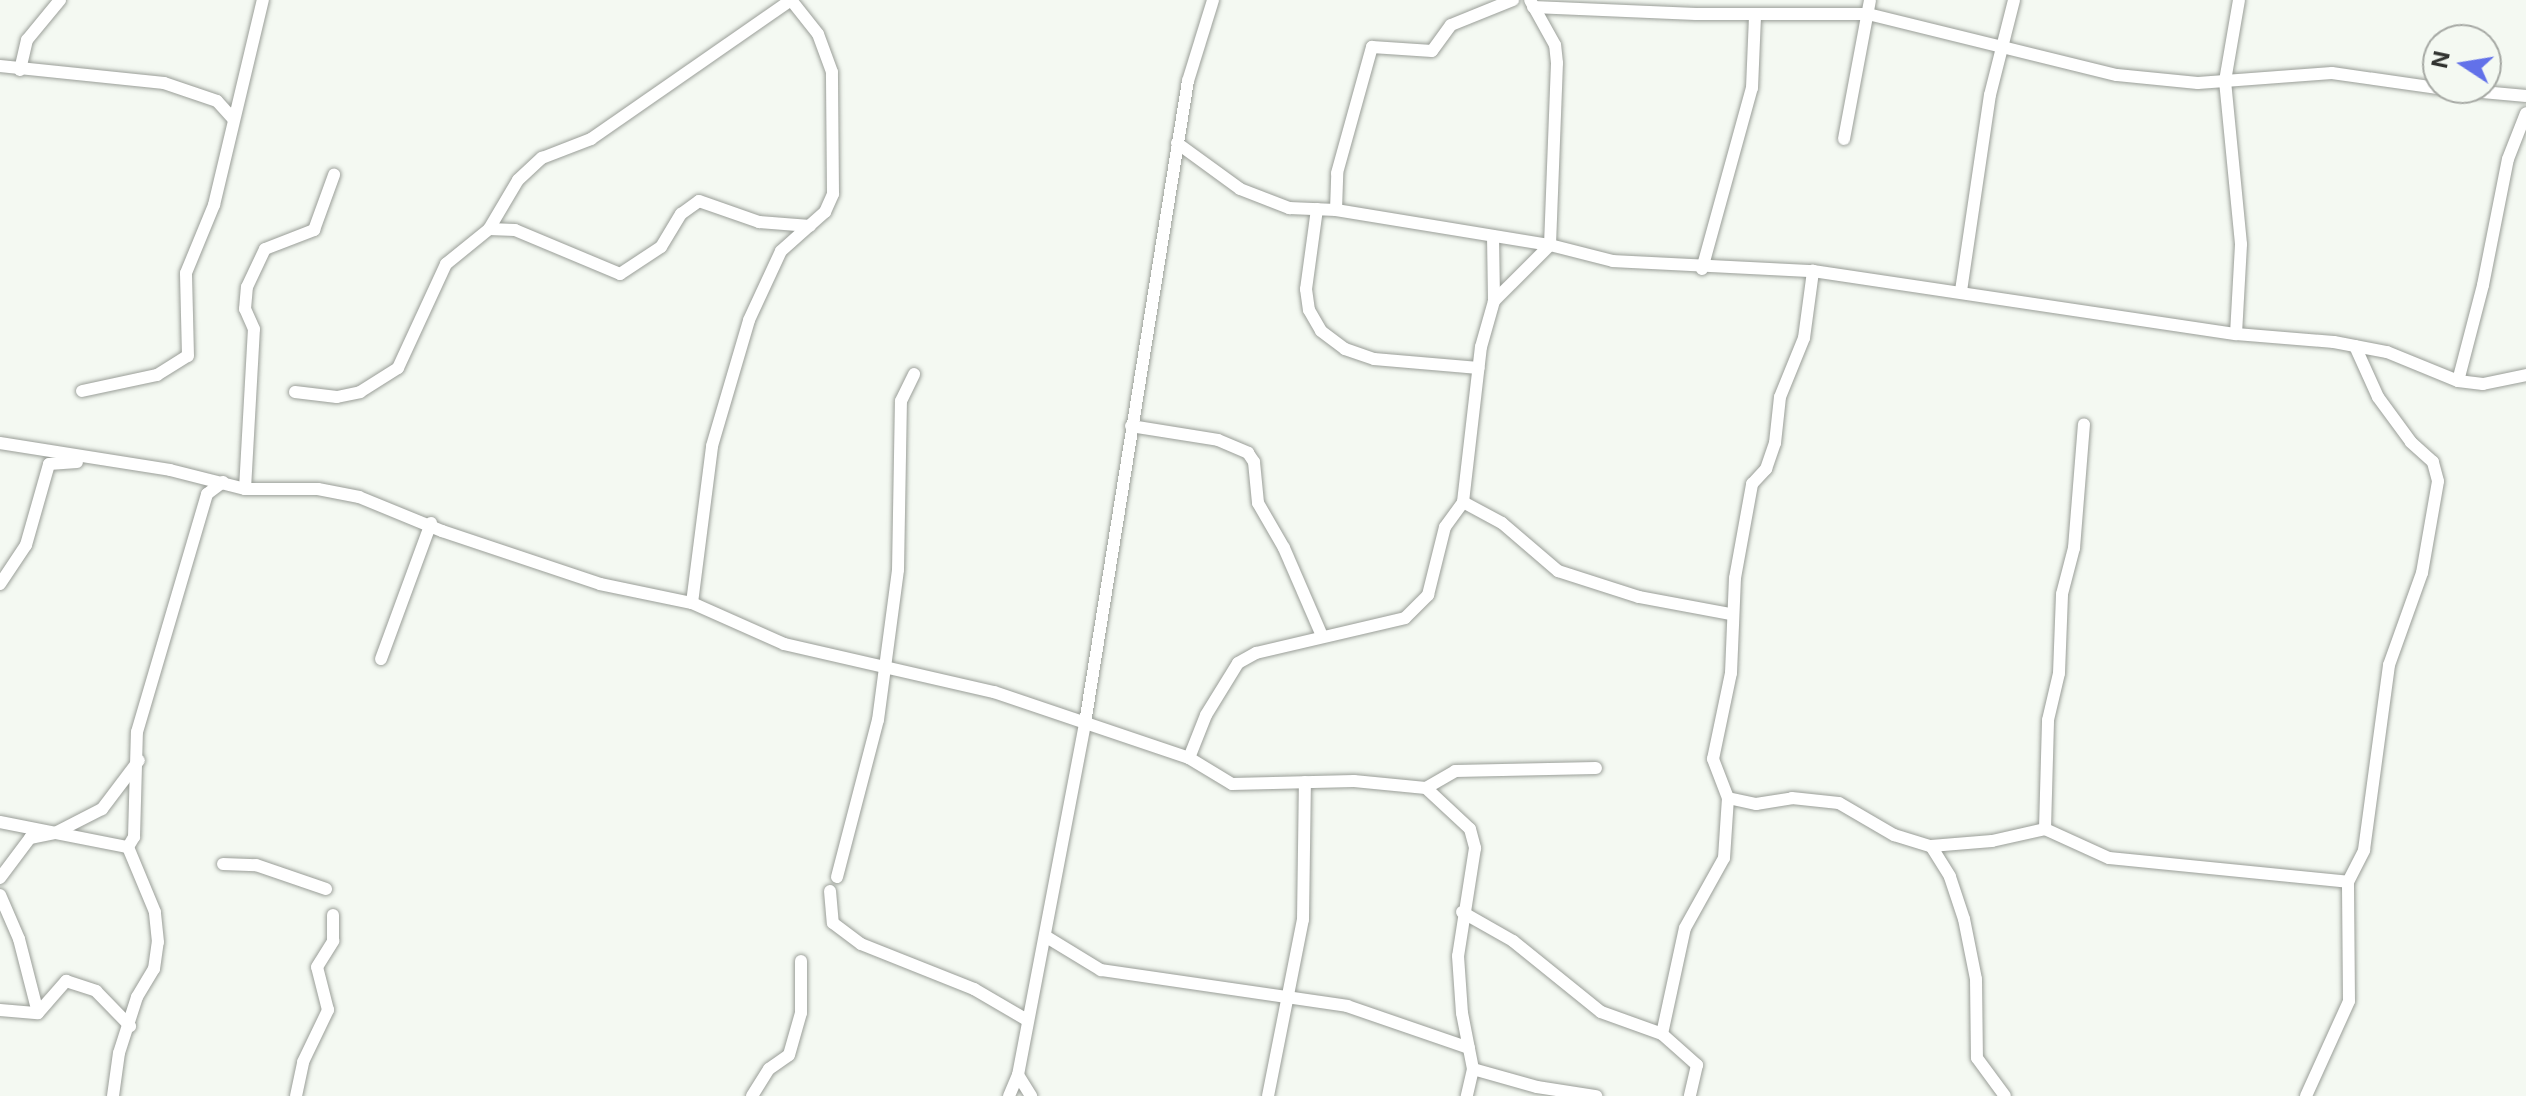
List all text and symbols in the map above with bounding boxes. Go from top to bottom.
north arrow [2422,24,2502,104]
text: N [2426,49,2455,70]

